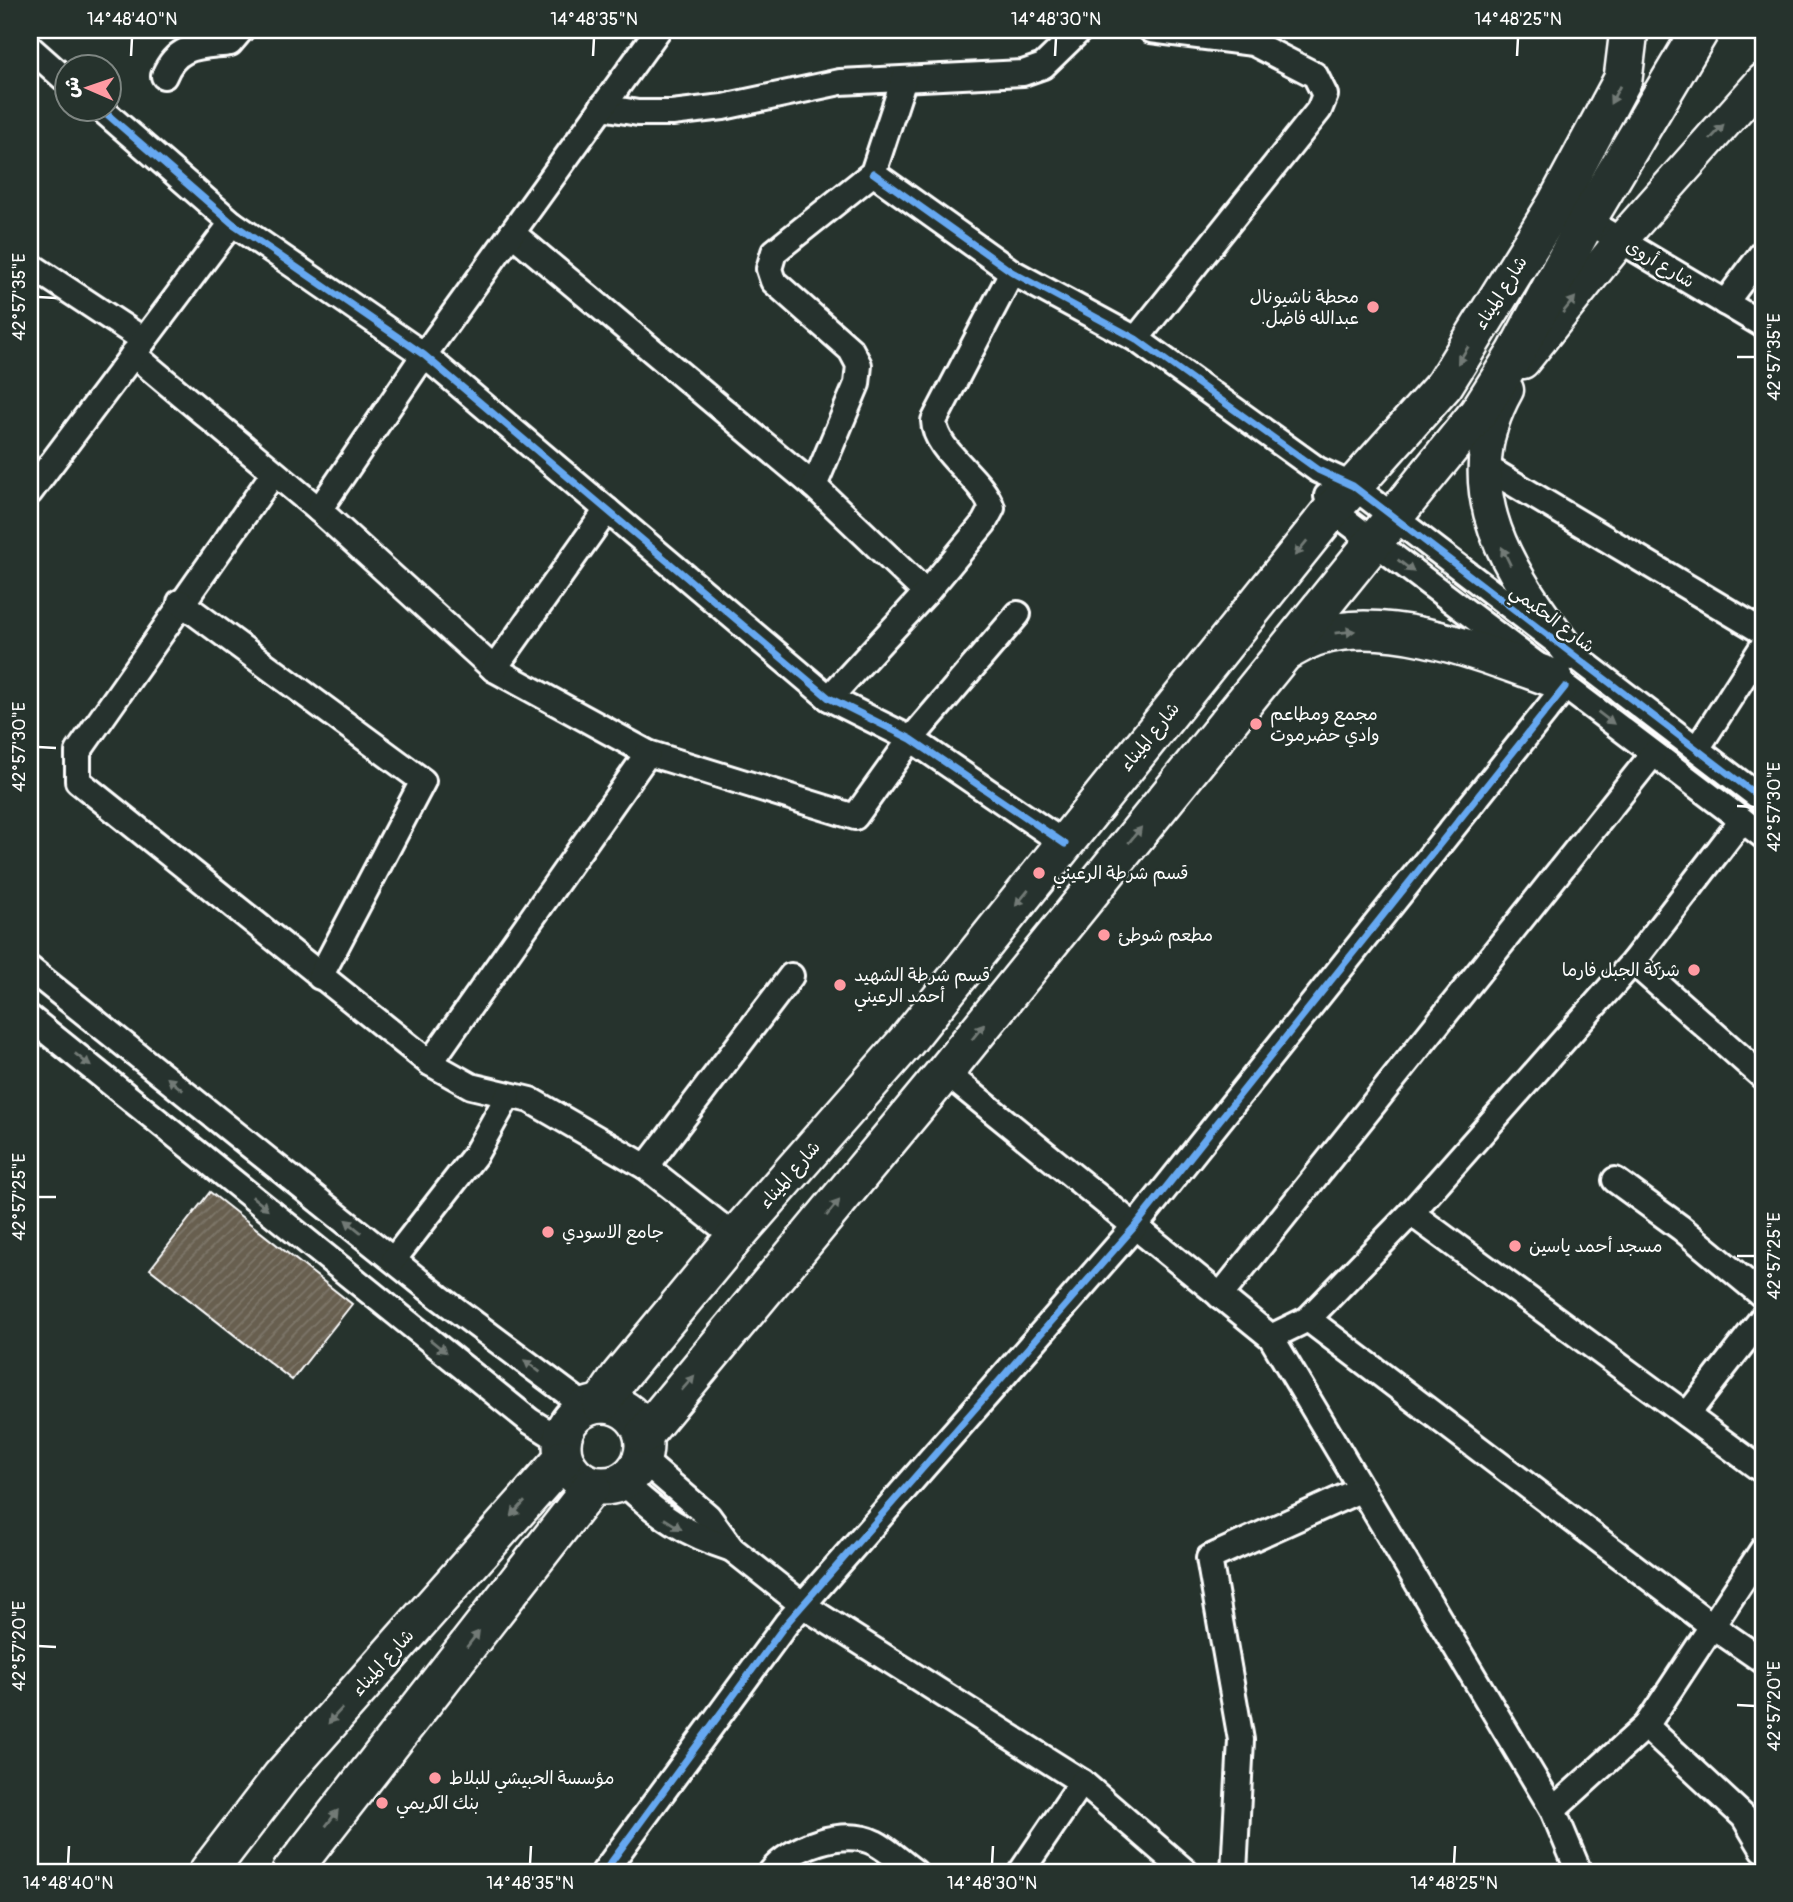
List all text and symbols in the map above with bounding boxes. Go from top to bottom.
text: 14°48'40"N [87,8,177,31]
text: 14°48'35"N [550,8,638,31]
text: 14°48'30"N [1011,8,1101,31]
text: 14°48'25"N [1474,8,1562,31]
north arrow [52,52,122,122]
text: ش [60,76,84,98]
one-way arrow [1609,86,1621,106]
one-way arrow [1709,123,1725,141]
street label: شارع أروى [1621,235,1699,293]
street label: شارع الميناء [1469,252,1533,334]
text: 42°57'35"E [8,253,31,341]
place label: محطة ناشيونال .عبدالله فاضل [1250,286,1359,330]
one-way arrow [1562,296,1577,314]
marker: محطة ناشيونال .عبدالله فاضل [1365,299,1381,315]
text: 42°57'35"E [1763,313,1786,401]
one-way arrow [1456,346,1469,365]
one-way arrow [1295,539,1309,557]
one-way arrow [1501,546,1512,566]
one-way arrow [1396,559,1415,573]
street label: شارع الحكيمي [1503,580,1599,661]
one-way arrow [1334,627,1356,638]
street label: شارع الميناء [1115,698,1185,776]
text: 42°57'30"E [8,702,31,792]
place label: مجمع ومطاعم وادي حضرموت [1270,703,1379,748]
one-way arrow [1597,711,1615,726]
marker: مجمع ومطاعم وادي حضرموت [1248,716,1264,732]
text: 42°57'30"E [1763,762,1786,852]
one-way arrow [1128,827,1143,845]
place label: قسم شرطة الرعيني [1053,862,1188,889]
marker: قسم شرطة الرعيني [1031,865,1047,881]
one-way arrow [1014,888,1029,906]
place label: مطعم شوطئ [1118,924,1213,949]
marker: مطعم شوطئ [1096,927,1112,943]
place label: شركة الجبل فارما [1562,959,1680,982]
marker: شركة الجبل فارما [1686,962,1702,978]
place label: قسم شرطة الشهيد أحمد الرعيني [854,964,990,1012]
marker: قسم شرطة الشهيد أحمد الرعيني [832,977,848,993]
one-way arrow [970,1023,985,1041]
one-way arrow [74,1053,92,1067]
one-way arrow [166,1077,184,1092]
street label: شارع الميناء [754,1136,826,1214]
text: 42°57'25"E [8,1153,31,1241]
one-way arrow [251,1195,269,1210]
one-way arrow [825,1199,840,1216]
text: 42°57'25"E [1763,1212,1786,1300]
one-way arrow [344,1219,361,1234]
place label: جامع الاسودي [562,1221,664,1245]
marker: جامع الاسودي [540,1224,556,1240]
place label: مسجد أحمد ياسين [1529,1235,1662,1258]
marker: مسجد أحمد ياسين [1507,1238,1523,1254]
one-way arrow [428,1338,446,1353]
one-way arrow [523,1359,541,1373]
one-way arrow [680,1374,695,1391]
one-way arrow [511,1501,527,1518]
one-way arrow [663,1517,682,1530]
text: 42°57'20"E [8,1601,31,1691]
street label: شارع الميناء [347,1625,419,1701]
one-way arrow [465,1630,480,1648]
text: 42°57'20"E [1763,1661,1786,1751]
one-way arrow [328,1708,343,1725]
place label: مؤسسة الحبيشي للبلاط [449,1767,614,1794]
marker: مؤسسة الحبيشي للبلاط [427,1770,443,1786]
place label: بنك الكريمي [396,1792,479,1819]
marker: بنك الكريمي [374,1795,390,1811]
one-way arrow [325,1809,339,1827]
text: 14°48'40"N [23,1872,113,1895]
text: 14°48'35"N [486,1872,574,1895]
text: 14°48'30"N [947,1872,1037,1895]
text: 14°48'25"N [1410,1872,1498,1895]

